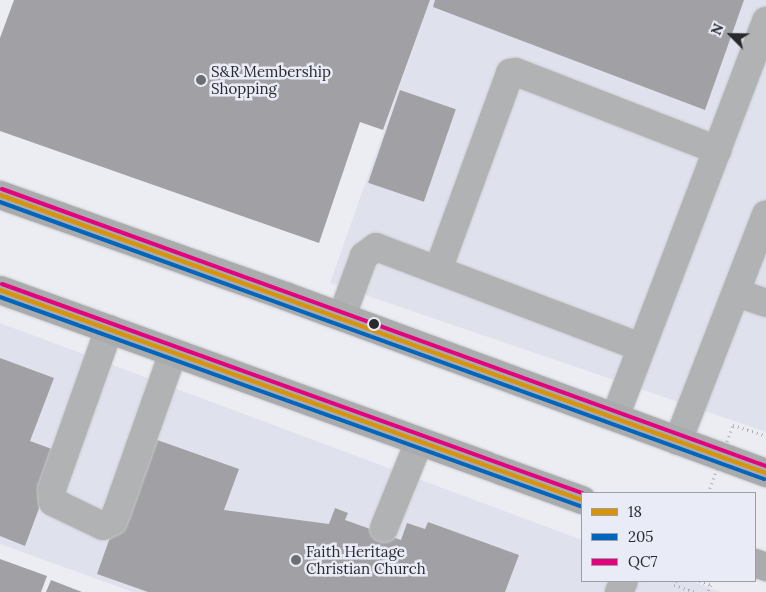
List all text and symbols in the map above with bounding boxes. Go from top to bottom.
north arrow [706,10,756,60]
text: N [707,21,728,38]
place label: S&R Membership Shopping [211,62,331,97]
marker: S&R Membership Shopping [195,74,207,86]
unlabelled marker [369,319,379,329]
legend [581,492,756,582]
text: 18 [628,502,642,521]
text: 205 [628,527,654,546]
place label: Faith Heritage Christian Church [306,542,426,577]
text: QC7 [628,552,657,571]
marker: Faith Heritage Christian Church [290,554,302,566]

